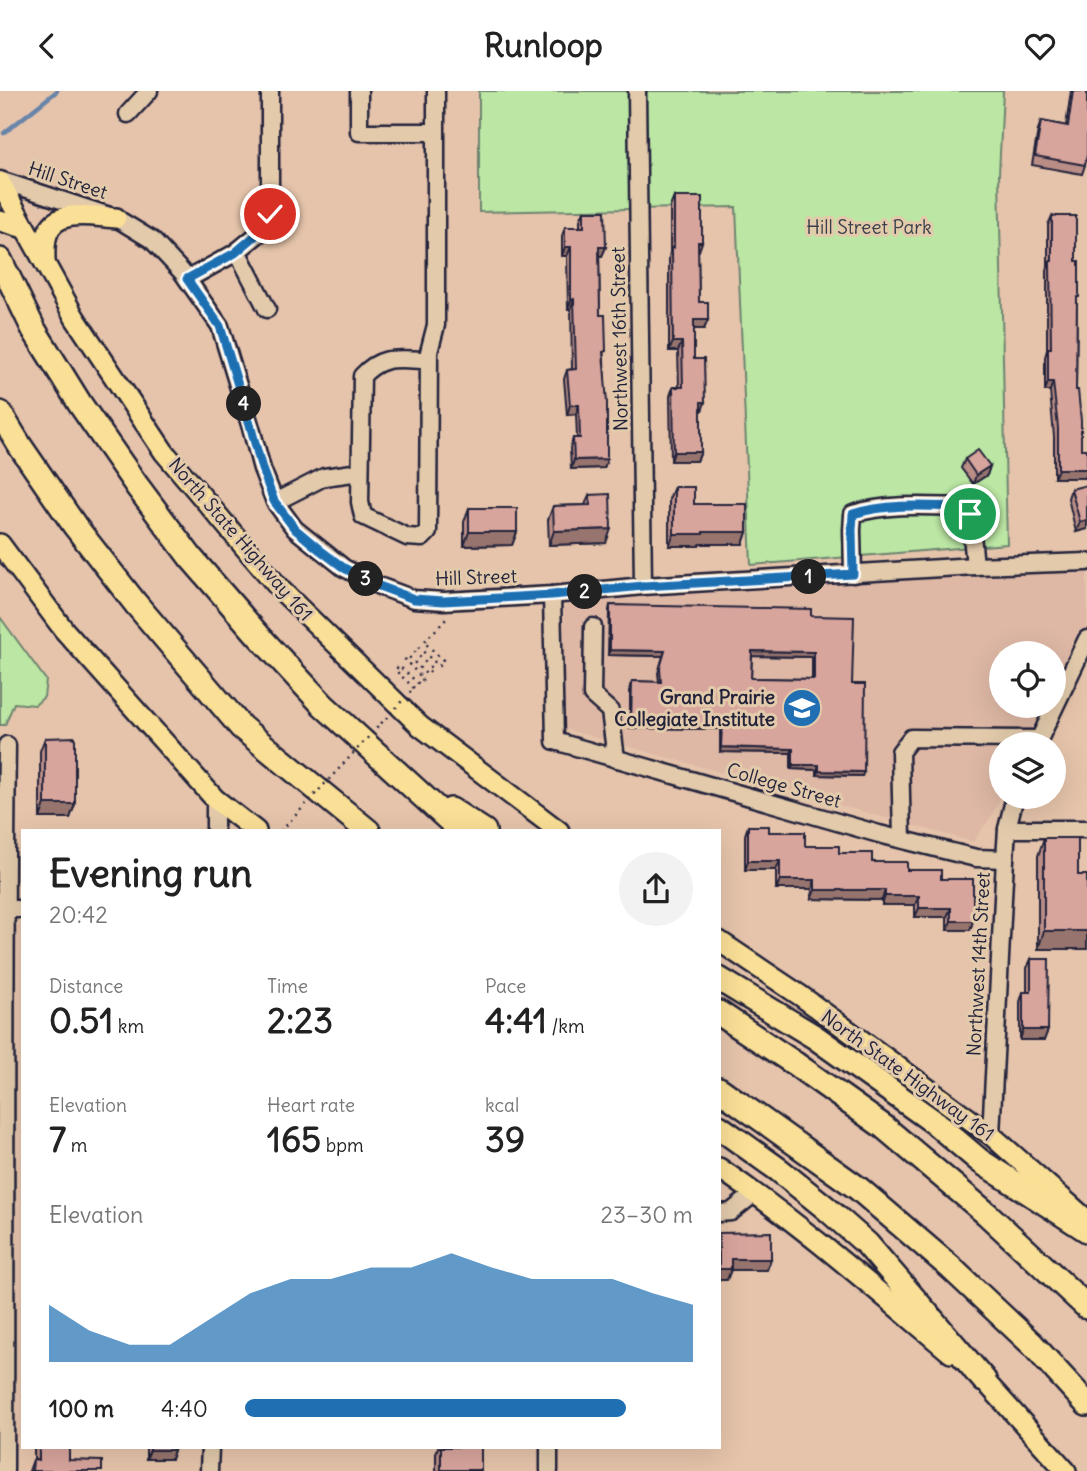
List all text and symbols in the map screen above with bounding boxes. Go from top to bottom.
text: Runloop [484,25,603,66]
icon: back [28,27,66,65]
icon: heart [1021,27,1059,65]
street label: Hill Street [25,156,111,204]
pin [240,184,300,244]
icon: check [251,195,289,233]
park label: Hill Street Park [806,215,932,239]
street label: Northwest 16th Street [605,247,633,431]
pin: 4 [226,387,262,421]
text: 4 [238,391,249,415]
street label: North State Highway 161 [164,453,318,625]
pin [940,484,1000,544]
icon: arrive [951,495,989,533]
pin: 1 [792,559,826,595]
pin: 3 [348,561,384,596]
street label: Hill Street [435,564,517,590]
text: 1 [805,564,812,588]
text: 3 [360,566,371,590]
pin: 2 [568,575,602,609]
text: 2 [579,579,590,603]
map controls [989,641,1066,809]
button: locate [989,641,1066,718]
place label: Grand Prairie Collegiate Institute [614,685,775,731]
school or university icon: Grand Prairie Collegiate Institute [781,687,823,729]
button: layers [989,732,1066,809]
street label: College Street [724,757,844,813]
text: Evening run [49,850,252,897]
button: share [619,852,693,926]
street label: Northwest 14th Street [961,871,995,1057]
text: 20:42 [49,900,108,929]
text: Distance [49,974,123,998]
text: Time [267,974,308,998]
text: Pace [485,974,526,998]
text: 0.51 [49,998,113,1042]
text: 2:23 [267,998,333,1042]
text: 4:41 [485,998,547,1042]
street label: North State Highway 161 [817,1004,999,1146]
text: km [113,1014,144,1038]
text: /km [547,1014,585,1038]
text: Elevation [49,1093,127,1117]
text: Heart rate [267,1093,355,1117]
text: kcal [485,1093,519,1117]
text: 7 [49,1117,66,1161]
text: 165 [267,1117,321,1161]
text: 39 [485,1117,525,1161]
text: m [66,1133,87,1157]
text: bpm [321,1133,364,1157]
text: Elevation [49,1200,143,1229]
text: 23–30 m [600,1200,693,1229]
text: 100 m [49,1394,114,1423]
text: 4:40 [161,1394,208,1423]

